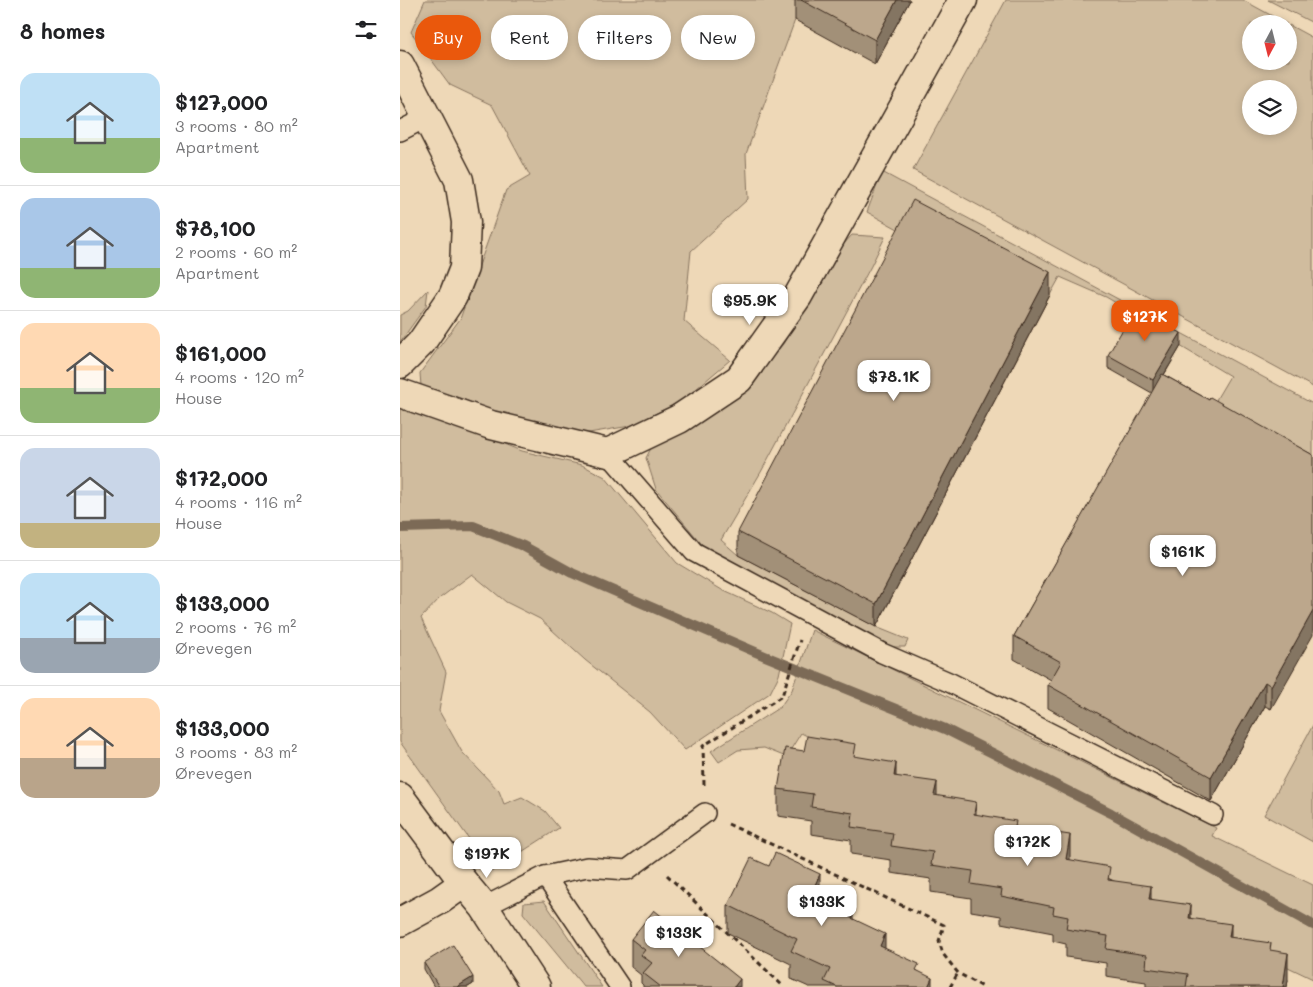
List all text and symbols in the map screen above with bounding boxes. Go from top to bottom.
chip: Buy [415,15,481,60]
chip: Rent [491,15,568,60]
chip: Filters [578,15,671,60]
chip: New [681,15,755,60]
north arrow [1242,15,1298,70]
map controls [1242,15,1297,135]
icon: filters [352,16,380,44]
text: 8 homes [20,17,105,44]
button: layers [1242,80,1297,135]
text: $127,000 [175,88,268,115]
icon: home [60,93,120,153]
text: 3 rooms · 80 m² [175,115,298,136]
text: Apartment [175,136,260,157]
text: $78,100 [175,214,255,241]
icon: home [60,218,120,278]
text: 2 rooms · 60 m² [175,241,297,262]
text: Apartment [175,262,260,283]
pin: $95.9K [709,284,791,326]
text: $95.9K [723,289,777,310]
pin: $127K [1110,300,1180,342]
text: $127K [1122,305,1168,326]
text: $161,000 [175,339,266,366]
icon: home [60,343,120,403]
pin: $78.1K [853,360,935,402]
text: $78.1K [868,365,920,386]
text: 4 rooms · 120 m² [175,366,304,387]
text: House [175,387,222,408]
text: $172,000 [175,464,268,491]
icon: home [60,468,120,528]
text: 4 rooms · 116 m² [175,491,302,512]
text: House [175,512,222,533]
pin: $161K [1148,534,1218,577]
text: $161K [1161,540,1205,561]
text: $133,000 [175,589,269,616]
icon: home [60,593,120,653]
text: 2 rooms · 76 m² [175,616,296,637]
text: Ørevegen [175,637,252,658]
text: $133,000 [175,714,269,741]
icon: home [60,718,120,778]
text: 3 rooms · 83 m² [175,741,297,762]
text: Ørevegen [175,762,252,783]
pin: $172K [993,824,1063,867]
text: $172K [1005,830,1051,851]
pin: $197K [452,836,522,879]
text: $197K [464,842,510,863]
pin: $133K [787,884,857,927]
text: $133K [799,890,845,911]
pin: $133K [644,916,714,958]
text: $133K [656,921,702,942]

